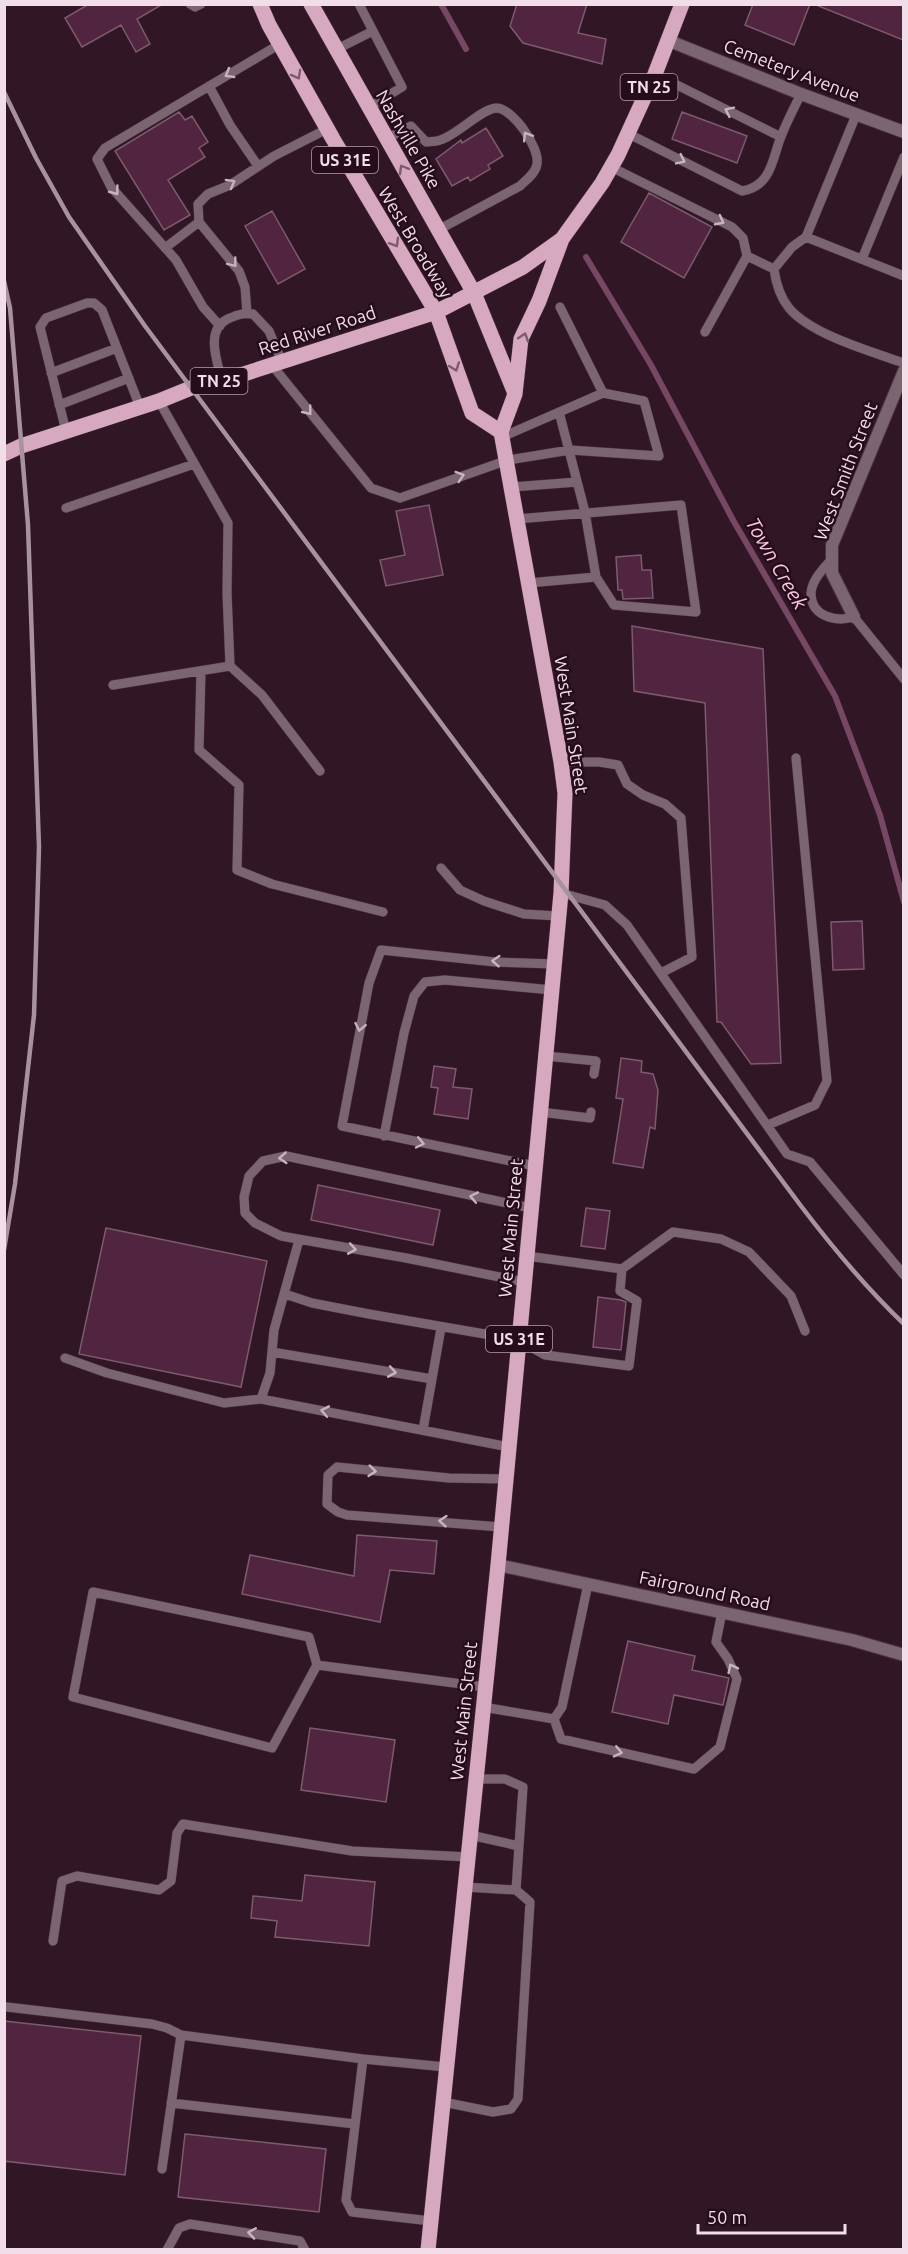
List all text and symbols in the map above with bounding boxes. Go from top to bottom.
street label: Cemetery Avenue [721,35,863,105]
one-way arrow [225,67,235,78]
one-way arrow [290,69,301,79]
road number: TN 25 [620,74,678,100]
street label: Nashville Pike [373,86,445,192]
one-way arrow [725,107,735,118]
one-way arrow [522,132,534,142]
road number: US 31E [312,147,378,173]
one-way arrow [675,153,685,164]
one-way arrow [399,165,411,175]
one-way arrow [225,179,236,190]
street label: West Broadway [375,183,457,301]
one-way arrow [107,184,118,195]
one-way arrow [714,214,725,225]
one-way arrow [387,237,399,247]
one-way arrow [226,256,237,267]
street label: Red River Road [256,302,378,358]
one-way arrow [516,332,529,342]
one-way arrow [448,361,461,372]
road number: TN 25 [190,368,248,394]
street label: West Smith Street [809,399,881,543]
one-way arrow [300,405,311,416]
one-way arrow [454,470,465,483]
water label: Town Creek [741,513,813,614]
street label: West Main Street [551,655,593,795]
one-way arrow [491,955,500,968]
one-way arrow [355,1022,368,1032]
one-way arrow [414,1136,424,1149]
one-way arrow [279,1151,288,1164]
street label: West Main Street [494,1158,526,1298]
one-way arrow [469,1191,479,1204]
one-way arrow [348,1242,357,1254]
road number: US 31E [486,1326,552,1352]
one-way arrow [387,1366,397,1378]
one-way arrow [320,1405,330,1418]
one-way arrow [367,1464,376,1477]
one-way arrow [438,1515,447,1528]
street label: Fairground Road [638,1566,772,1614]
street label: West Main Street [446,1641,480,1781]
one-way arrow [727,1663,739,1674]
one-way arrow [613,1744,623,1757]
scale bar [698,2197,845,2235]
text: 50 m [707,2207,747,2227]
one-way arrow [248,2228,257,2240]

